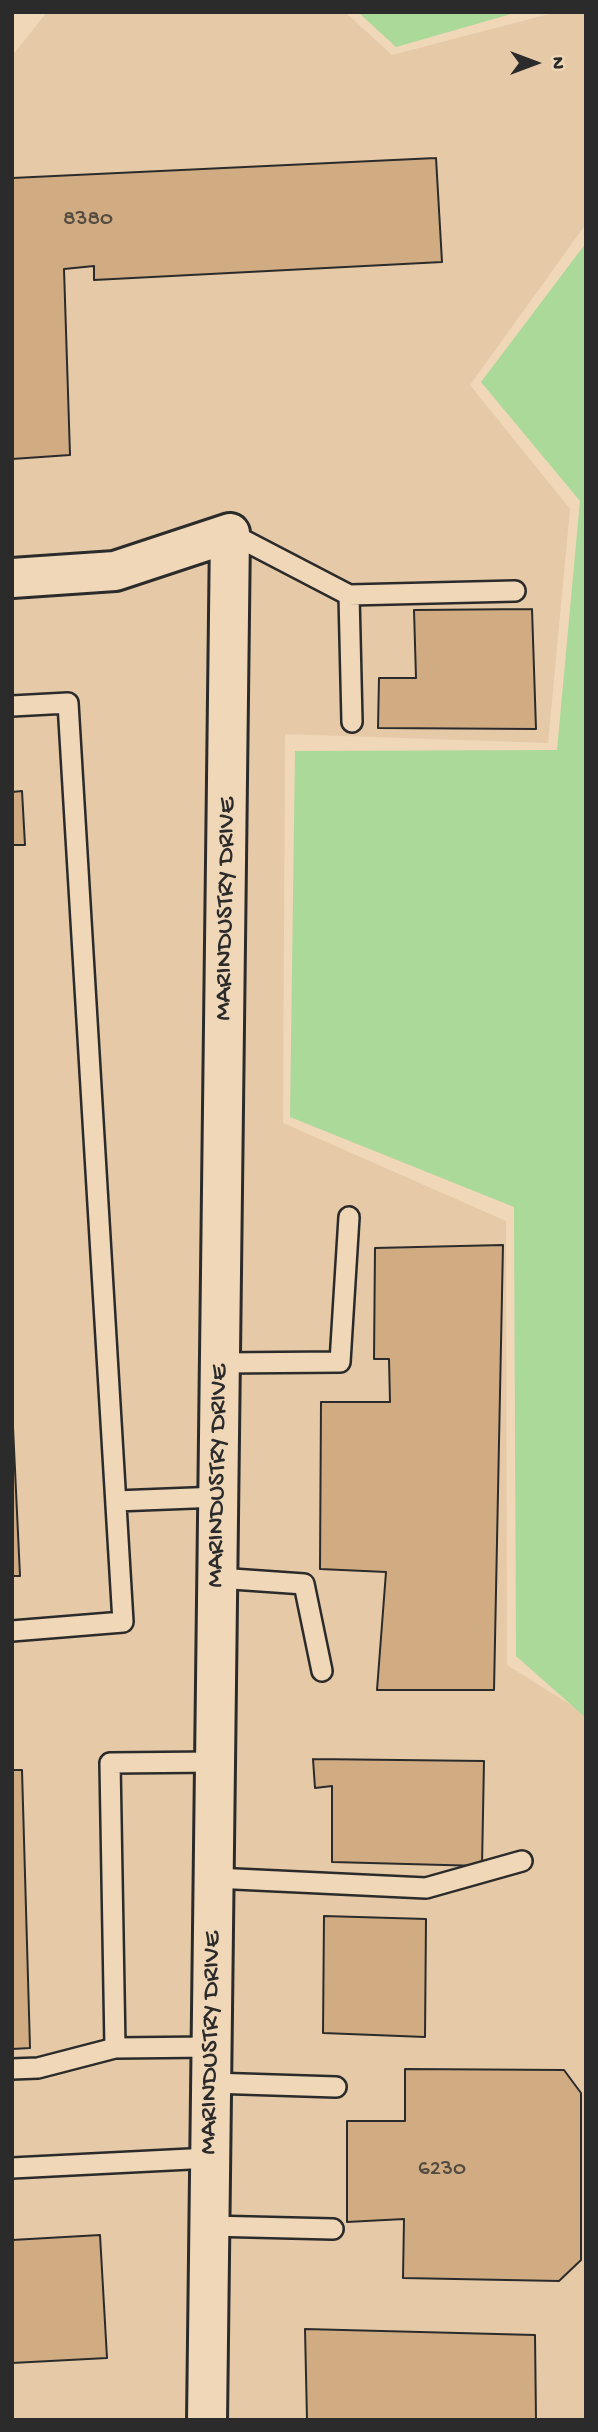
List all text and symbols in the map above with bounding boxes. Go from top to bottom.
north arrow [500,28,570,98]
text: N [545,57,568,69]
house number: 8380 [63,206,113,234]
street label: MARINDUSTRY DRIVE [209,797,245,1021]
street label: MARINDUSTRY DRIVE [201,1364,237,1588]
street label: MARINDUSTRY DRIVE [194,1931,230,2155]
house number: 6230 [418,2156,466,2184]

